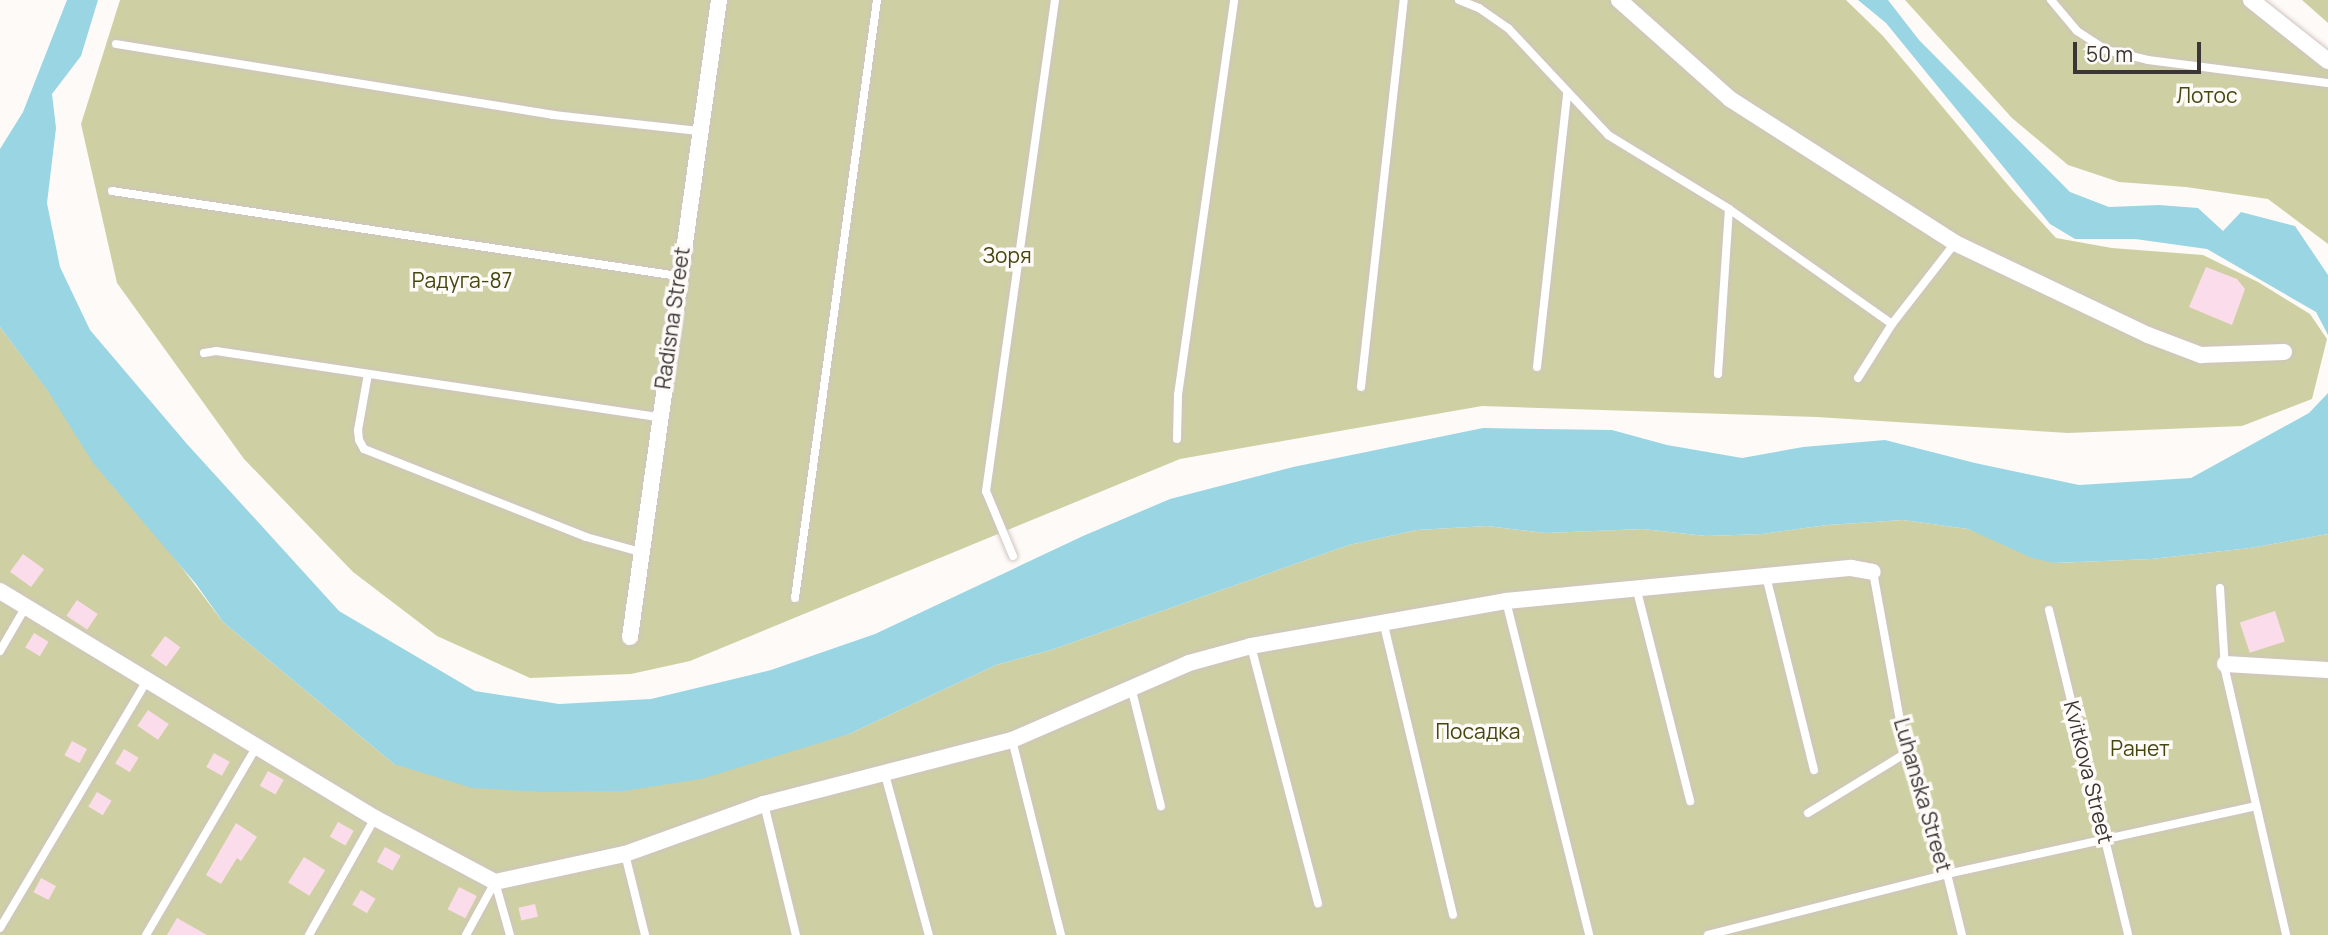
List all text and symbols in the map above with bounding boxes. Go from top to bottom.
scale bar [2076,28,2204,72]
text: 50 m [2086,40,2133,68]
park label: Лотос [2176,82,2238,108]
park label: Зоря [983,242,1031,268]
street label: Radisna Street [650,245,694,391]
park label: Радуга-87 [412,267,512,293]
street label: Kvitkova Street [2059,698,2119,846]
street label: Luhanska Street [1889,715,1957,875]
park label: Посадка [1436,718,1520,744]
park label: Ранет [2110,735,2170,761]

